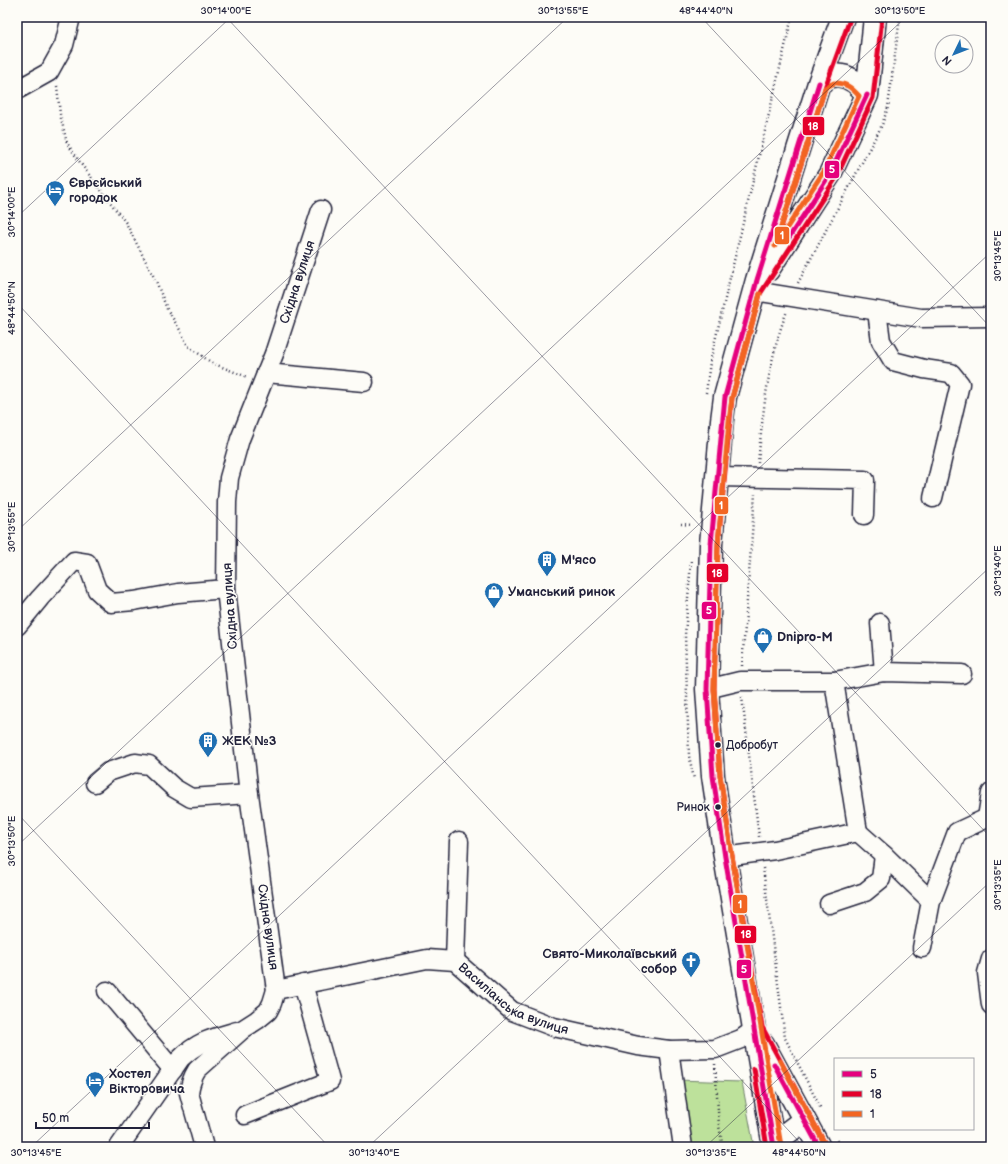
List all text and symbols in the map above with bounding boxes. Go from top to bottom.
text: 30°14'00"E [201,5,252,17]
text: 30°13'55"E [538,5,589,17]
text: 48°44'40"N [679,5,733,17]
text: 30°13'50"E [875,5,926,17]
north arrow [934,34,974,74]
text: N [939,53,955,68]
line badge: 18 [802,116,825,136]
text: 18 [807,120,819,133]
line badge: 5 [824,160,840,179]
text: 5 [829,163,836,176]
place label: Єврєйський городок [69,175,142,206]
hotel icon: Єврєйський городок [44,179,66,207]
text: 30°14'00"E [6,186,18,237]
line badge: 1 [774,226,790,245]
text: 1 [780,229,784,242]
text: 30°13'45"E [992,230,1004,282]
street label: Східна вулиця [276,238,319,326]
text: 48°44'50"N [6,281,18,335]
line badge: 1 [714,496,729,515]
text: 1 [719,499,723,512]
text: 30°13'55"E [6,501,18,552]
text: 30°13'40"E [992,545,1004,597]
building icon: М'ясо [536,549,558,577]
place label: М'ясо [561,552,596,568]
street label: Східна вулиця [219,562,241,650]
line badge: 18 [706,563,729,583]
text: 18 [711,567,723,580]
shop icon: Уманський ринок [483,581,505,609]
place label: Уманський ринок [508,584,616,600]
line badge: 5 [701,601,717,620]
text: 5 [706,604,713,617]
shop icon: Dnipro-M [752,626,774,654]
place label: Dnipro-M [777,629,833,645]
building icon: ЖЕК №3 [197,730,219,758]
place label: ЖЕК №3 [222,733,277,749]
place label: Добробут [726,738,778,753]
marker: Добробут [713,740,723,750]
place label: Ринок [676,800,711,815]
marker: Ринок [713,802,723,812]
text: 30°13'50"E [6,815,18,866]
text: 30°13'35"E [992,859,1004,911]
street label: Східна вулиця [254,883,282,971]
line badge: 1 [732,894,748,914]
text: 1 [738,898,742,911]
line badge: 18 [734,925,757,944]
text: 18 [740,928,752,941]
place label: Свято-Миколаївський собор [543,946,677,977]
church icon: Свято-Миколаївський собор [680,950,702,978]
line badge: 5 [736,959,752,979]
street label: Василіанська вулиця [455,960,570,1038]
text: 5 [741,963,748,976]
legend [834,1058,974,1130]
place label: Хостел Вікторовича [108,1066,185,1097]
text: 5 [870,1067,877,1082]
hotel icon: Хостел Вікторовича [84,1070,106,1098]
text: 18 [870,1087,882,1102]
scale bar [36,1104,149,1130]
text: 1 [870,1107,875,1122]
text: 50 m [42,1111,69,1126]
text: 30°13'45"E [10,1147,62,1159]
text: 30°13'40"E [348,1147,400,1159]
text: 30°13'35"E [685,1147,737,1159]
text: 48°44'50"N [772,1147,826,1159]

